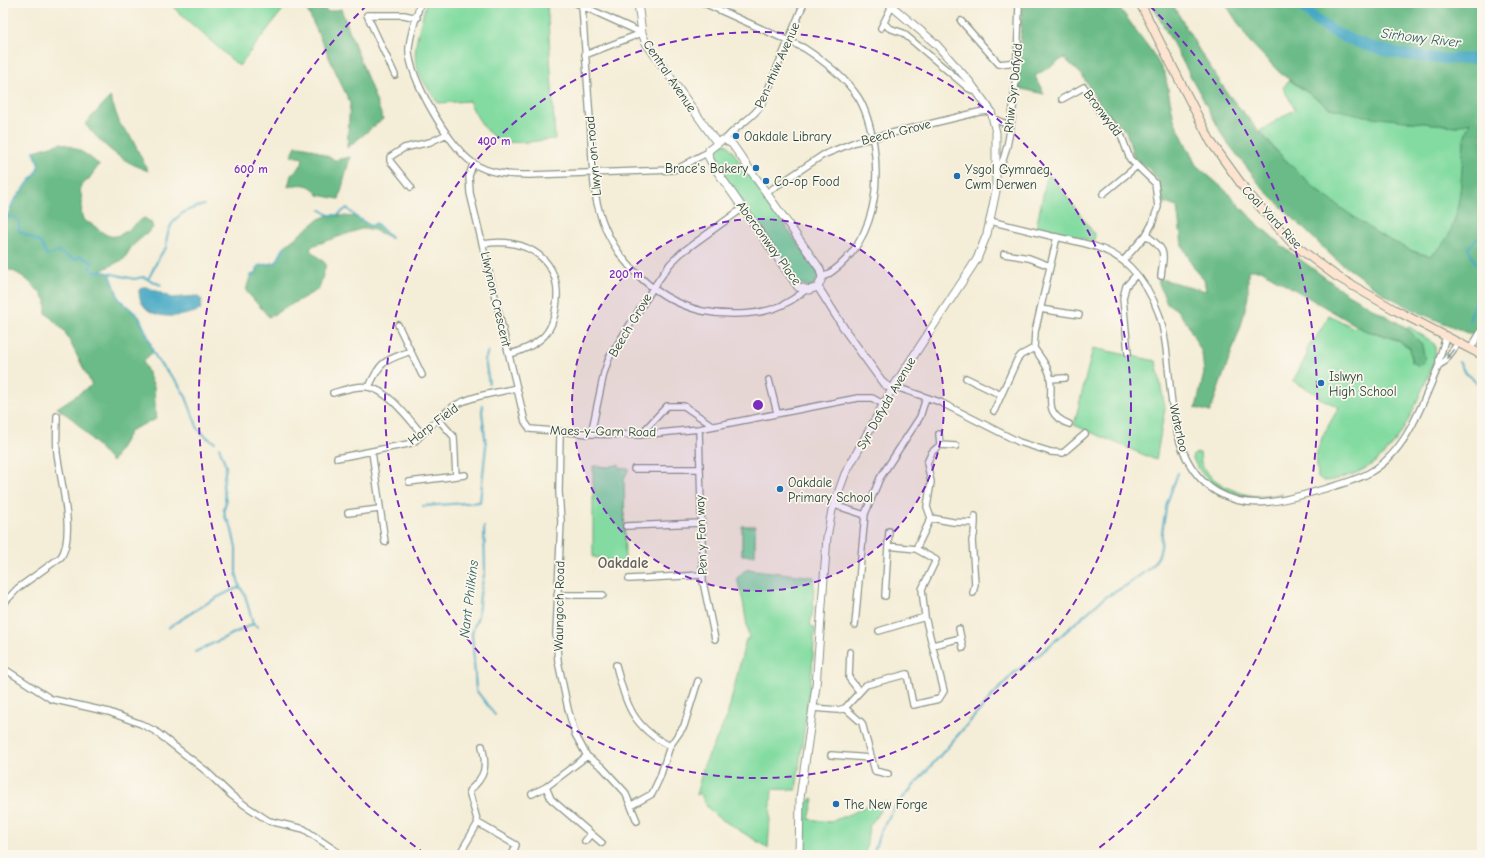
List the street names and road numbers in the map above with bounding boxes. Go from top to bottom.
street label: Pen-rhiw Avenue [751,19,803,110]
street label: Central Avenue [640,37,700,115]
street label: Rhiw Syr Dafydd [1001,42,1025,134]
street label: Bronwydd [1081,87,1125,139]
street label: Llwyn-on-road [582,115,604,197]
street label: Beech Grove [860,116,933,148]
street label: Coal Yard Rise [1239,182,1305,252]
street label: Aberconway Place [734,198,805,288]
street label: Llwynon Crescent [478,250,515,349]
street label: Beech Grove [605,290,655,359]
street label: Syr Dafydd Avenue [853,354,919,452]
street label: Harp Field [405,400,461,448]
street label: Waterloo [1166,403,1192,454]
street label: Maes-y-Garn Road [550,423,656,439]
street label: Pen y Fan way [692,495,710,575]
street label: Waungoch Road [551,561,567,651]

